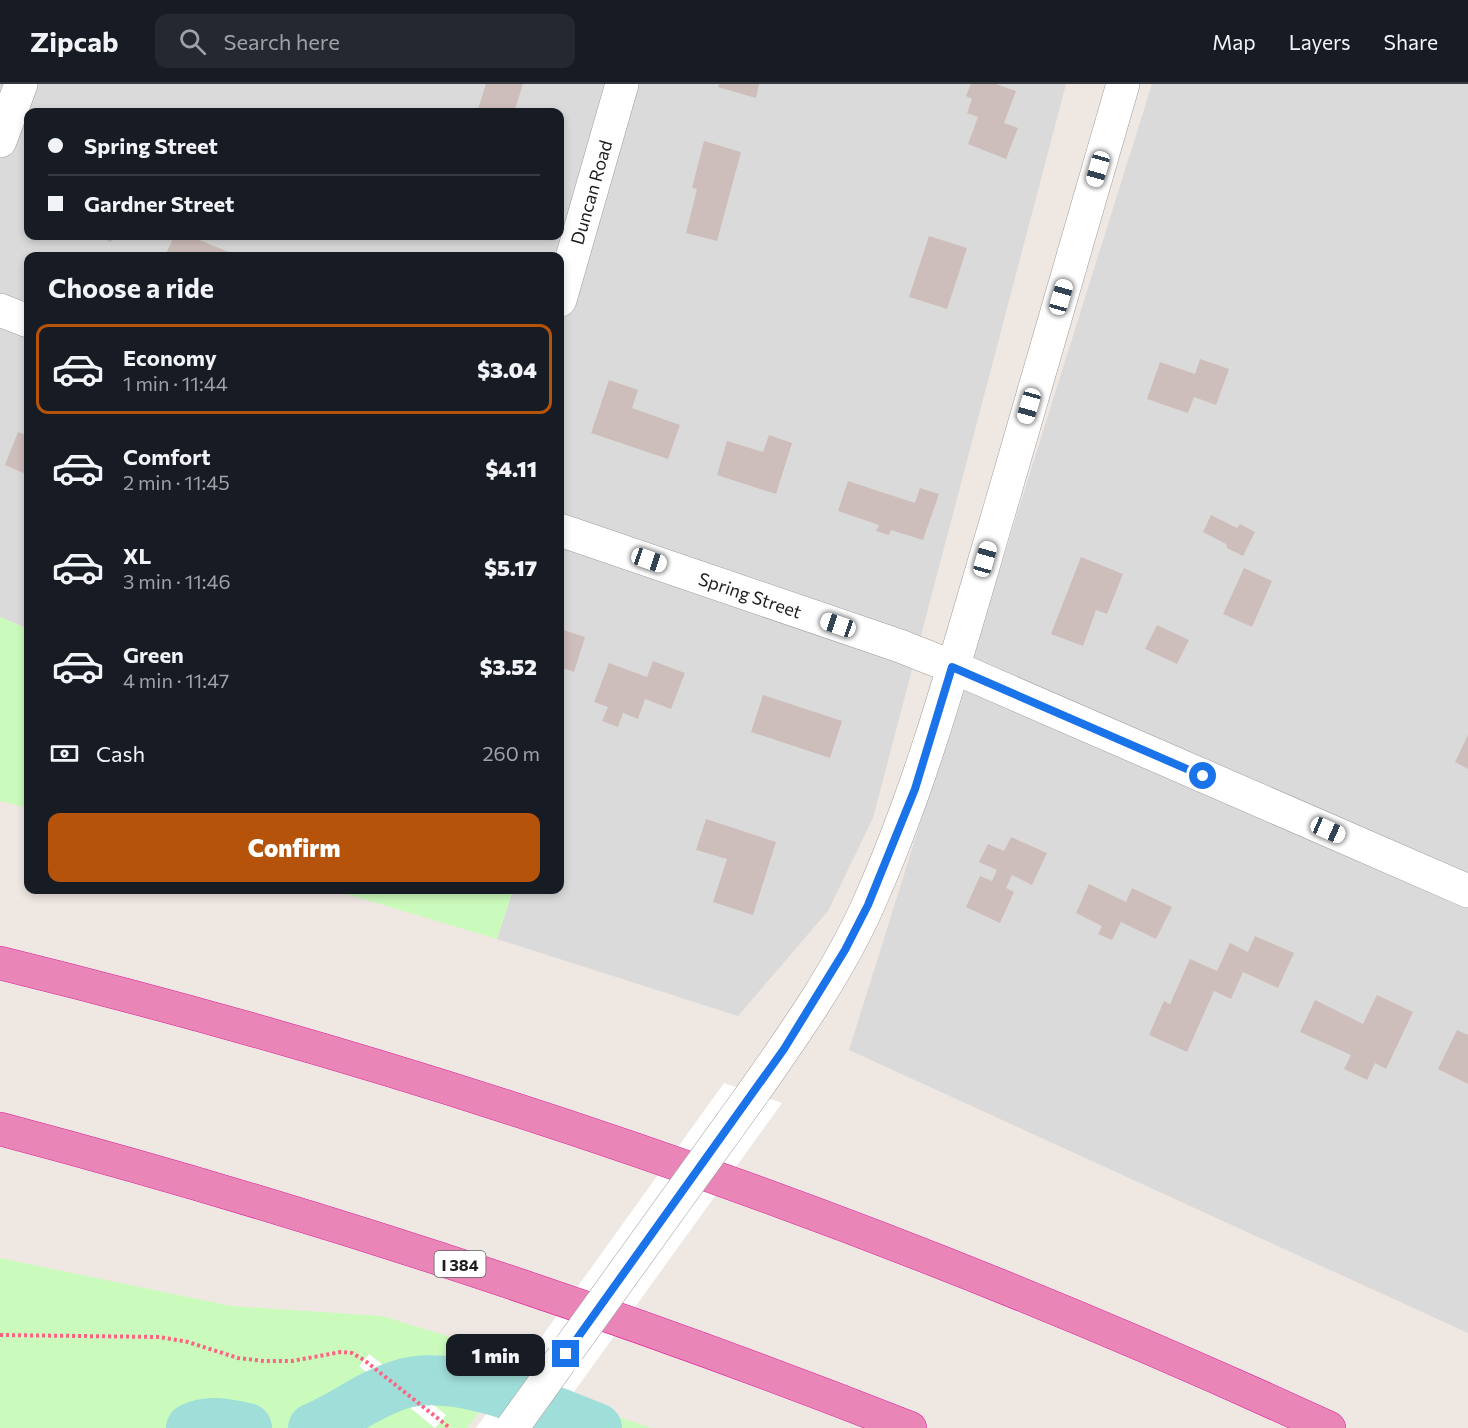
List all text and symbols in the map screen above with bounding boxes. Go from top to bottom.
search box [155,14,575,68]
text: Zipcab [30,24,119,58]
icon: search [176,25,209,58]
text: Search here [224,28,340,55]
text: Map [1212,29,1256,54]
text: Layers [1289,29,1351,54]
text: Share [1384,29,1438,54]
text: Spring Street [84,132,218,159]
street label: Duncan Road [565,137,616,247]
car [1084,149,1112,189]
text: Gardner Street [84,190,234,217]
text: Choose a ride [48,271,214,304]
car [1047,277,1075,317]
icon: car [51,342,105,396]
text: Economy [123,344,217,371]
text: $3.04 [477,356,537,383]
text: 1 min · 11:44 [123,371,228,395]
car [1015,386,1043,426]
icon: car [51,441,105,495]
text: Comfort [123,443,211,470]
text: $4.11 [485,455,537,482]
text: 2 min · 11:45 [123,470,230,494]
car [971,539,999,579]
icon: car [51,540,105,594]
text: XL [123,542,151,569]
car [629,546,669,574]
text: $5.17 [484,554,537,581]
street label: Spring Street [696,567,805,623]
text: 3 min · 11:46 [123,569,231,593]
car [818,611,858,639]
icon: car [51,639,105,693]
text: Green [123,641,184,668]
text: $3.52 [480,653,537,680]
text: 4 min · 11:47 [123,668,229,692]
icon: cash [48,737,81,770]
text: Cash [96,740,145,767]
text: 260 m [482,741,540,765]
route start [1189,762,1216,789]
button: Confirm [48,813,540,882]
car [1308,814,1348,846]
road number: I 384 [434,1251,486,1277]
callout: 1 min [446,1333,545,1375]
route end [552,1340,579,1367]
text: 1 min [471,1343,520,1367]

